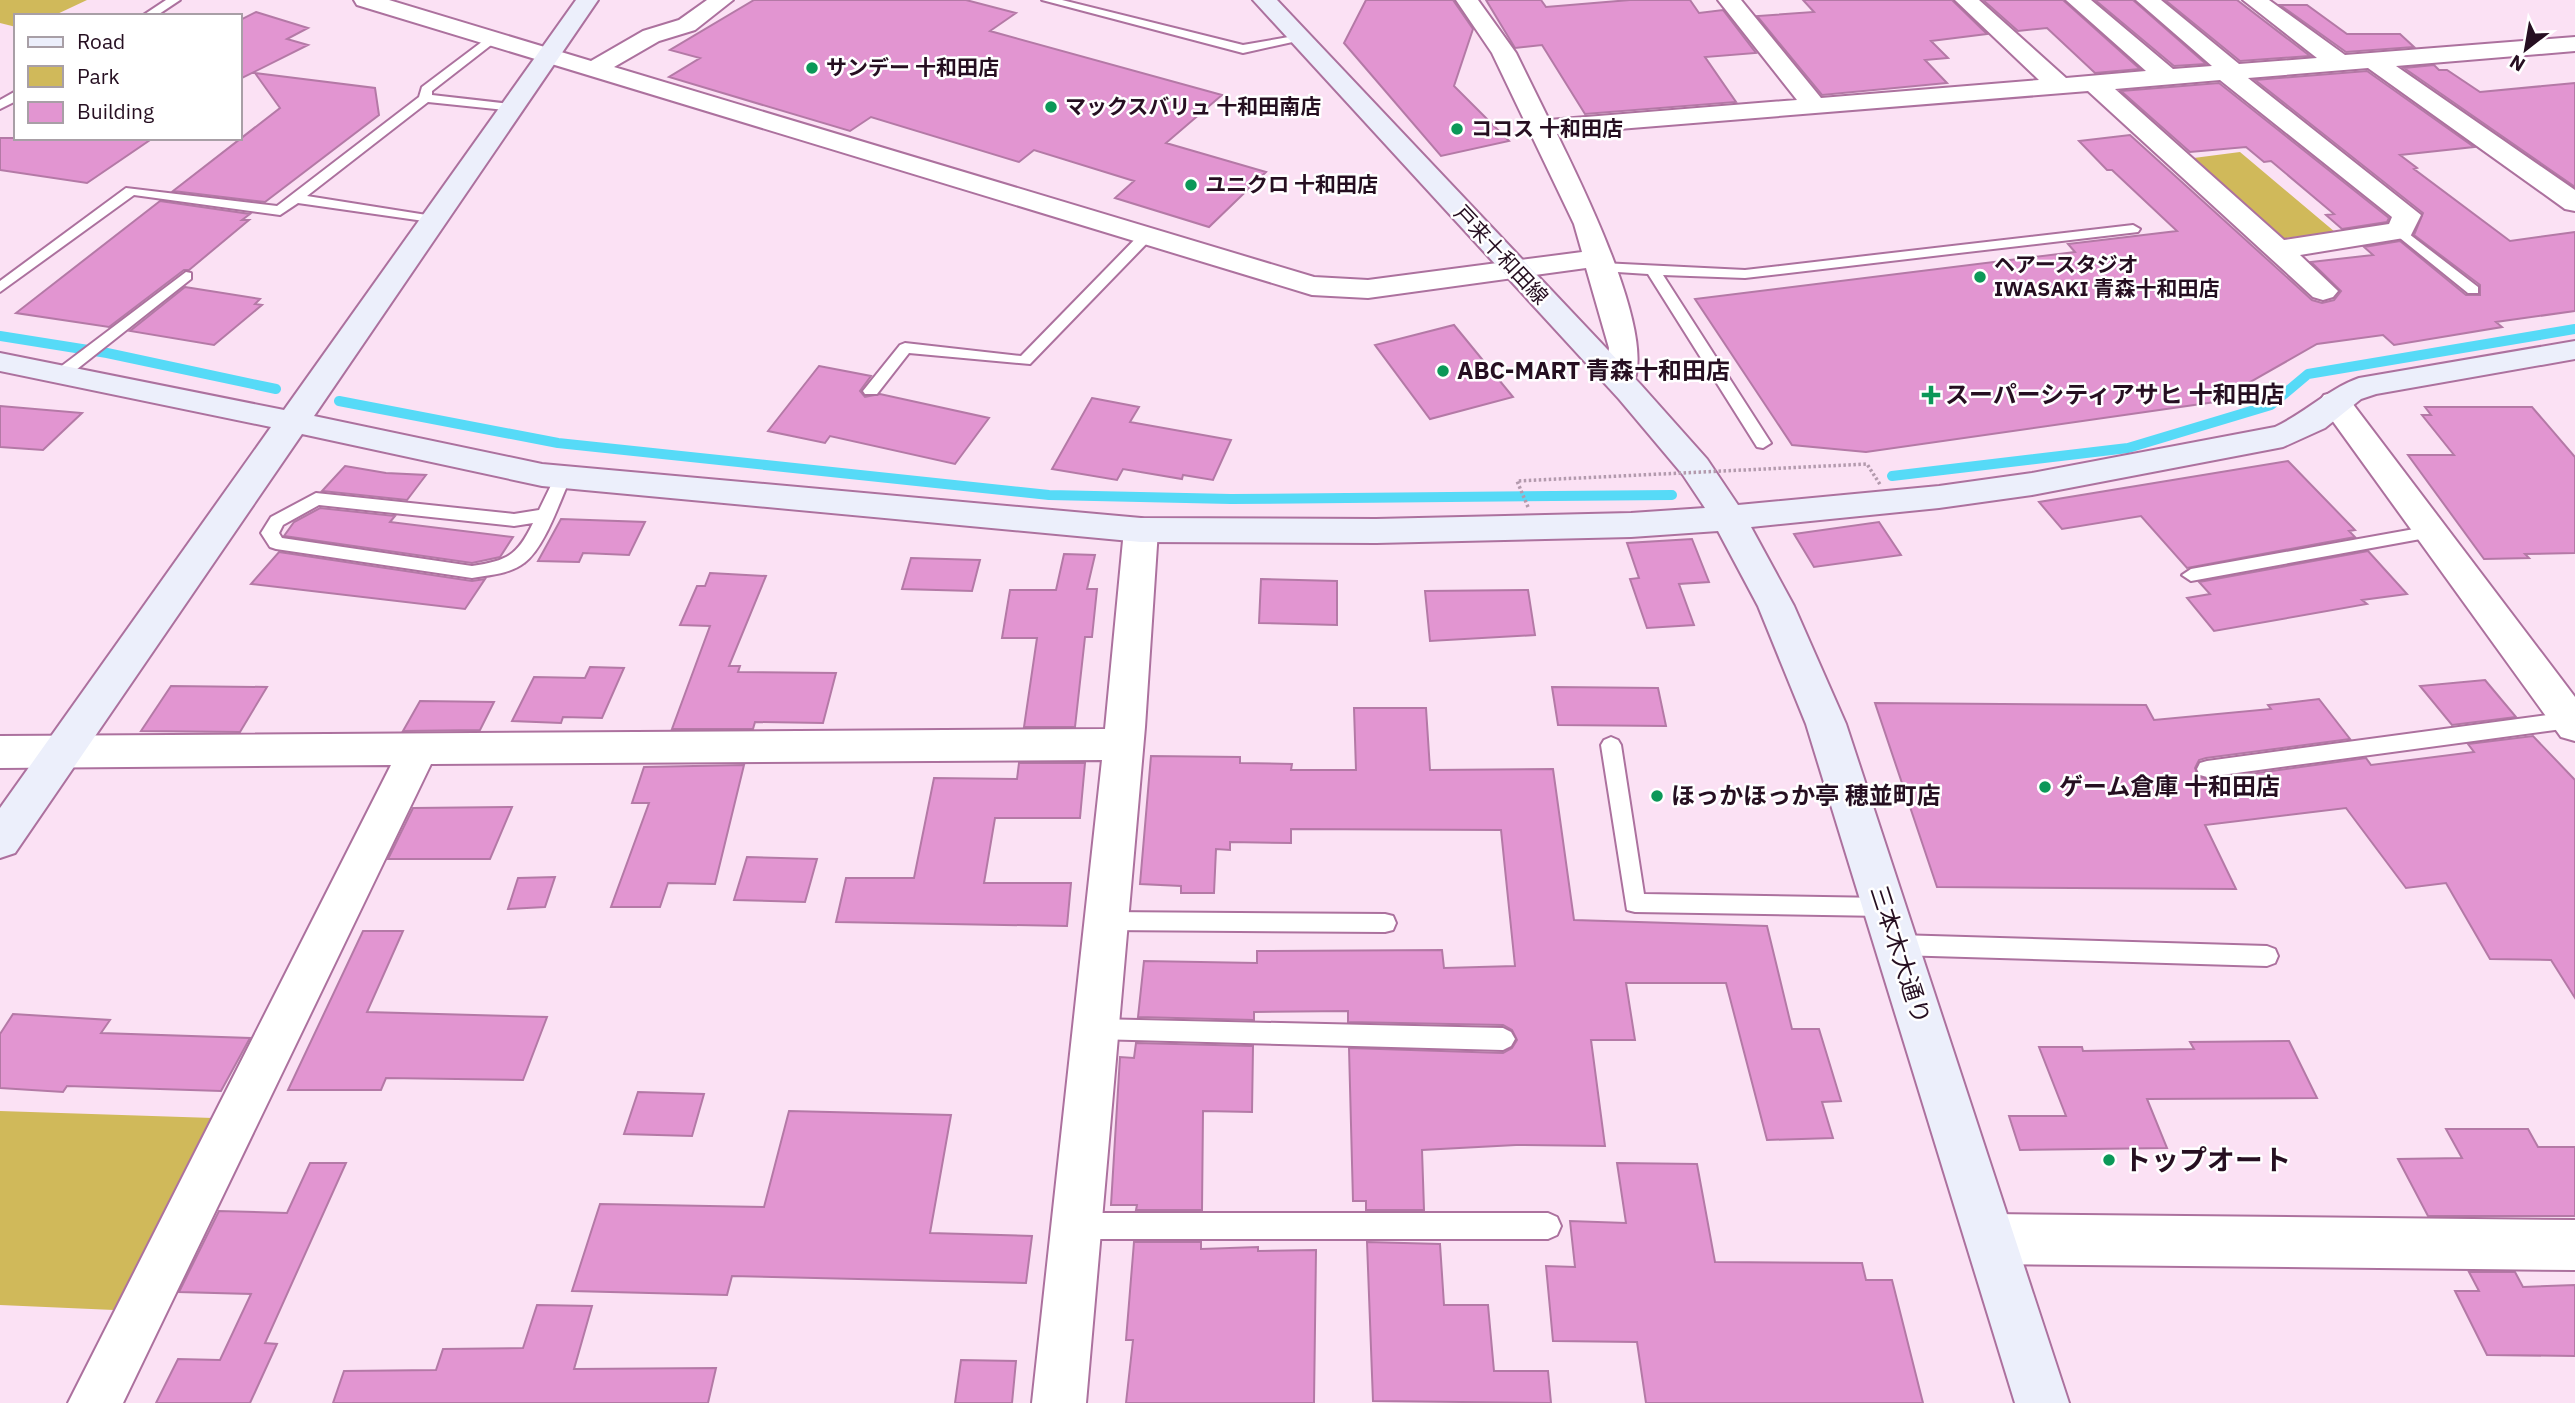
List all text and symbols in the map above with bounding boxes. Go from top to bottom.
legend [14,14,242,140]
north arrow [2491,14,2561,84]
text: Road [77,27,125,55]
text: N [2505,50,2529,77]
place label: サンデー 十和田店 [826,53,999,81]
marker: サンデー 十和田店 [804,60,820,76]
text: Park [77,62,120,90]
place label: マックスバリュ 十和田南店 [1065,92,1321,120]
text: Building [77,97,154,125]
marker: マックスバリュ 十和田南店 [1043,99,1059,115]
place label: ココス 十和田店 [1471,114,1623,142]
marker: ココス 十和田店 [1449,121,1465,137]
place label: ユニクロ 十和田店 [1205,170,1378,198]
marker: ユニクロ 十和田店 [1183,177,1199,193]
street label: 戸来十和田線 [1449,199,1555,310]
place label: ヘアースタジオ IWASAKI 青森十和田店 [1994,250,2219,302]
marker: ヘアースタジオ IWASAKI 青森十和田店 [1972,269,1988,285]
place label: ABC-MART 青森十和田店 [1457,354,1730,386]
marker: ABC-MART 青森十和田店 [1435,363,1451,379]
place label: スーパーシティアサヒ 十和田店 [1945,378,2285,410]
marker: スーパーシティアサヒ 十和田店 [1923,387,1939,403]
place label: ゲーム倉庫 十和田店 [2059,770,2280,802]
place label: ほっかほっか亭 穂並町店 [1671,779,1941,811]
marker: ゲーム倉庫 十和田店 [2037,779,2053,795]
marker: ほっかほっか亭 穂並町店 [1649,788,1665,804]
street label: 三本木大通り [1863,881,1938,1028]
place label: トップオート [2123,1141,2291,1178]
marker: トップオート [2101,1152,2117,1168]

